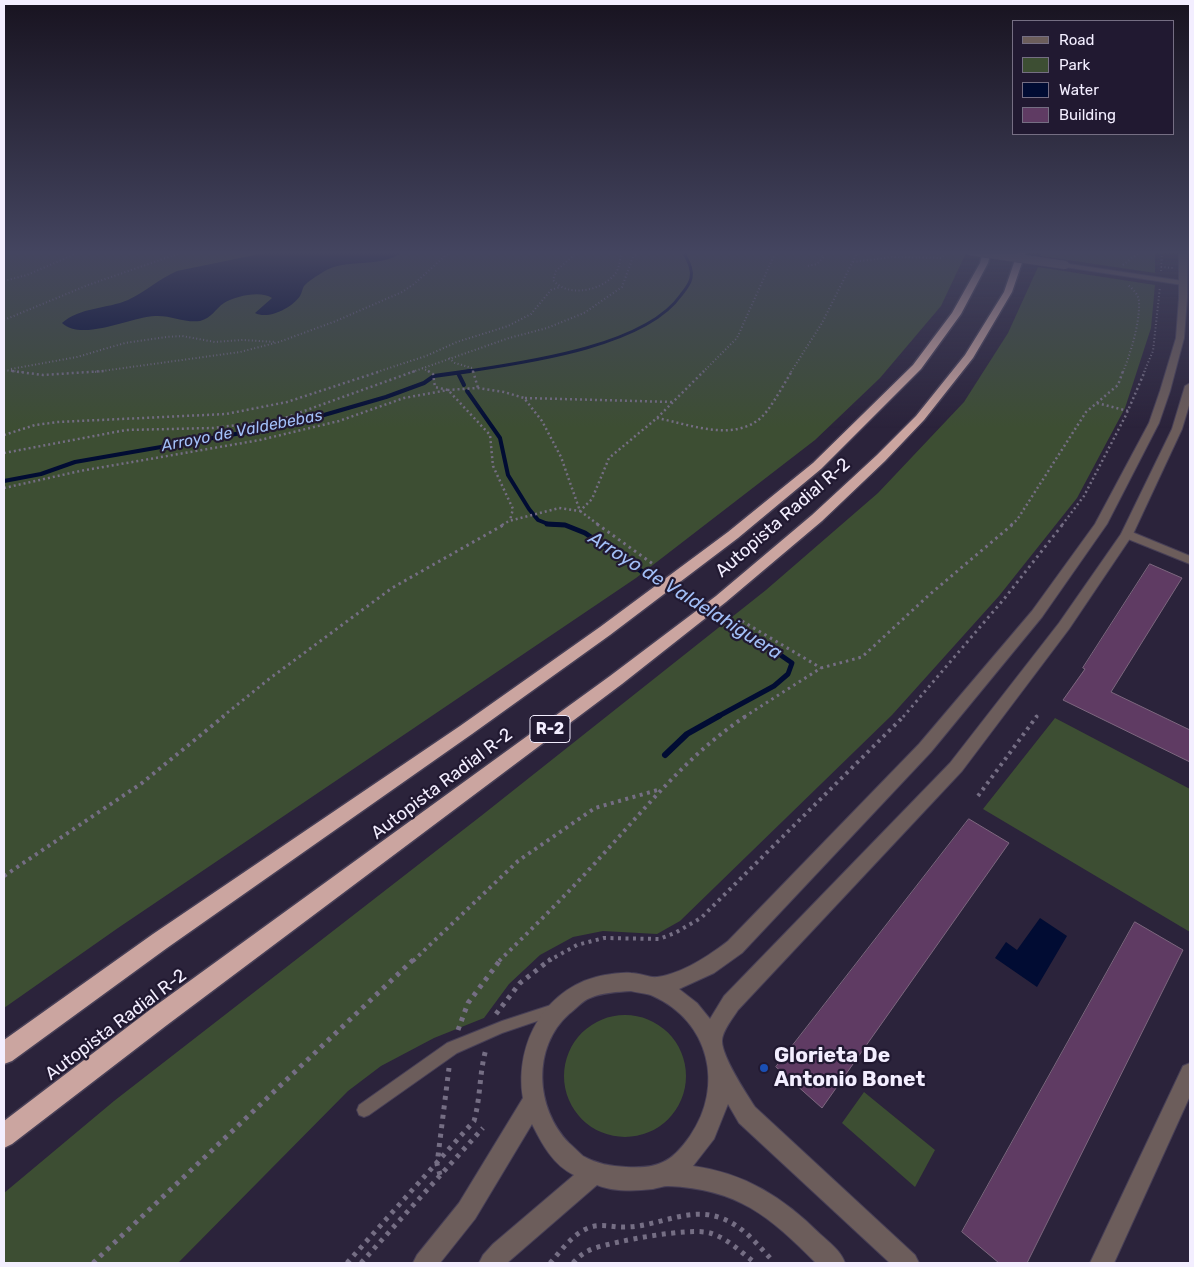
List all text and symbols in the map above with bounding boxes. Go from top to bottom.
legend [1012,20,1174,135]
text: Road [1059,31,1095,49]
text: Park [1059,56,1090,74]
text: Water [1059,81,1099,99]
text: Building [1059,106,1116,124]
water label: Arroyo de Valdebebas [160,406,324,456]
street label: Autopista Radial R-2 [711,454,855,582]
water label: Arroyo de Valdelahiguera [584,527,786,665]
road number: R-2 [530,716,570,742]
street label: Autopista Radial R-2 [367,724,517,844]
street label: Autopista Radial R-2 [41,965,191,1085]
place label: Glorieta De Antonio Bonet [774,1043,925,1093]
marker: Glorieta De Antonio Bonet [758,1062,770,1074]

